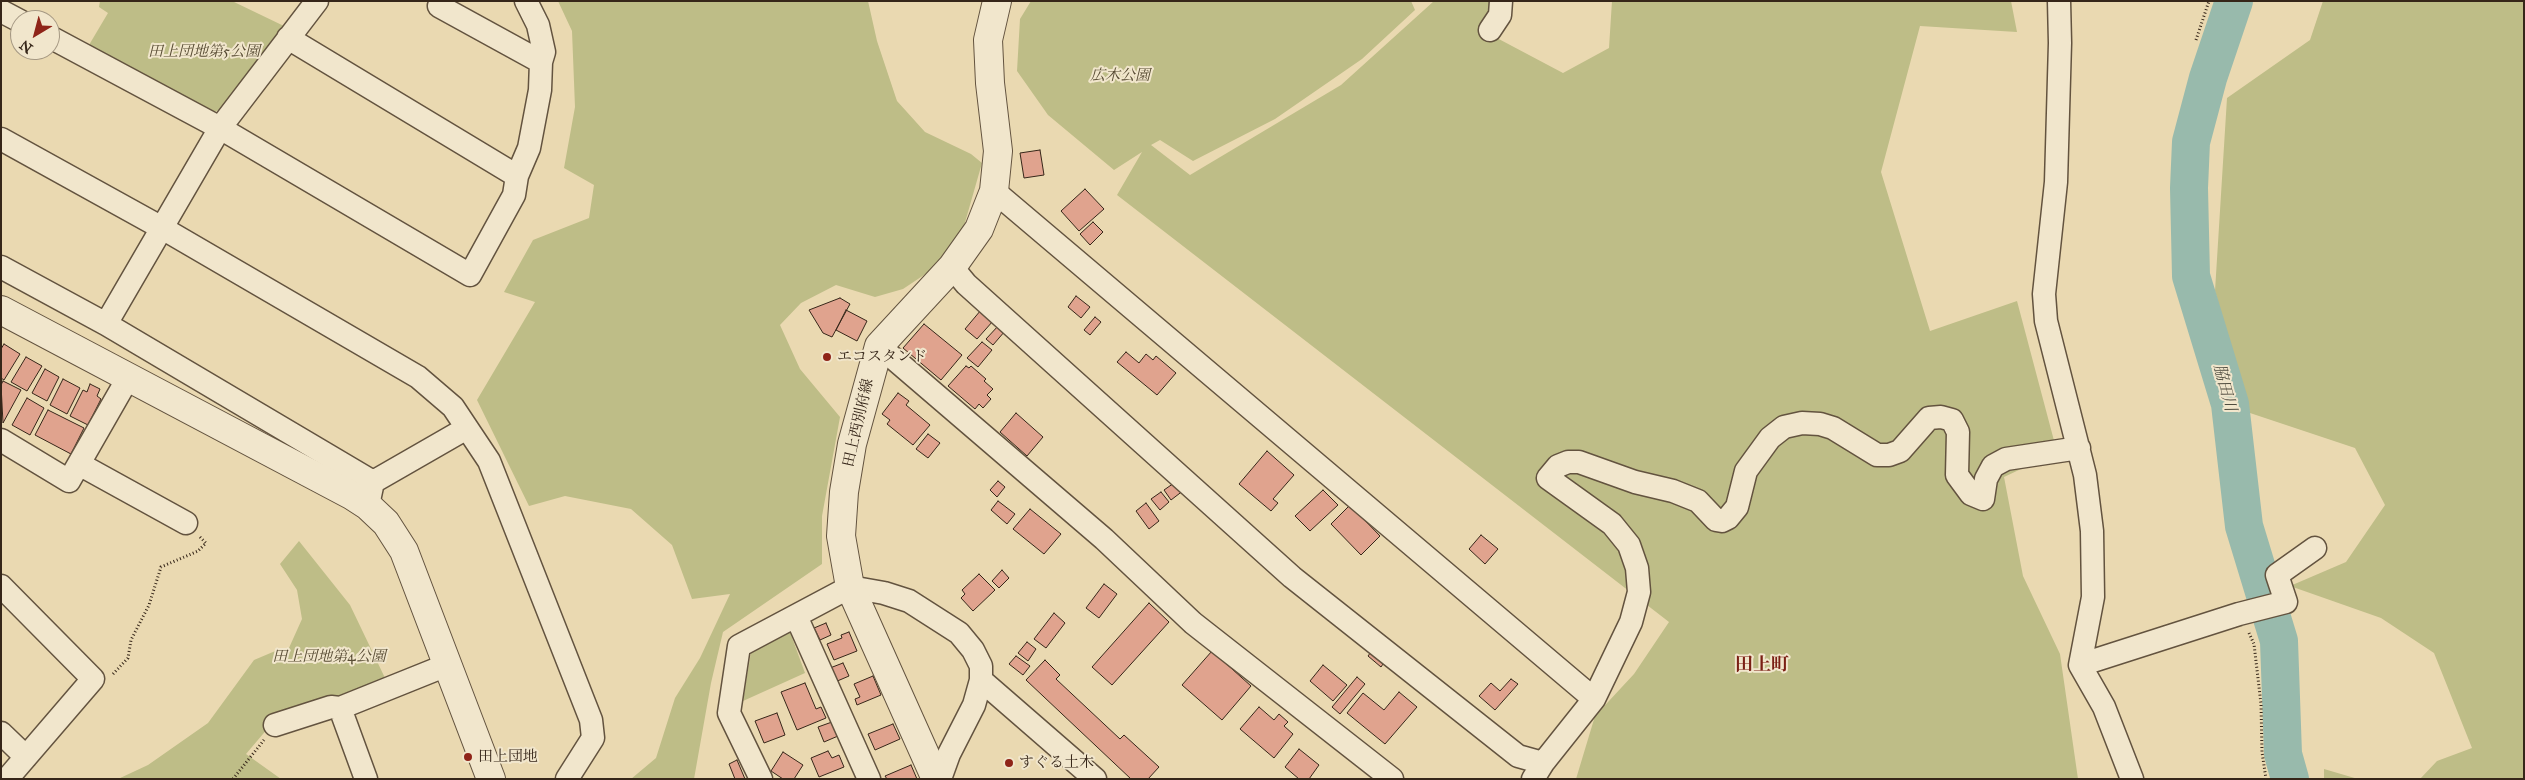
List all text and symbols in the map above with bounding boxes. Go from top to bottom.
north arrow [10,10,60,60]
text: N [16,36,36,57]
park label: 田上団地第5公園 [148,43,260,61]
park label: 広木公園 [1090,67,1150,85]
place label: エコスタンド [837,348,927,366]
marker: エコスタンド [821,351,833,363]
water label: 脇田川 [2209,362,2239,414]
street label: 田上西別府線 [840,377,878,469]
park label: 田上団地第4公園 [272,648,386,666]
district label: 田上町 [1735,655,1789,677]
place label: 田上団地 [478,748,538,766]
marker: 田上団地 [462,751,474,763]
place label: すぐる土木 [1019,754,1094,772]
marker: すぐる土木 [1003,757,1015,769]

